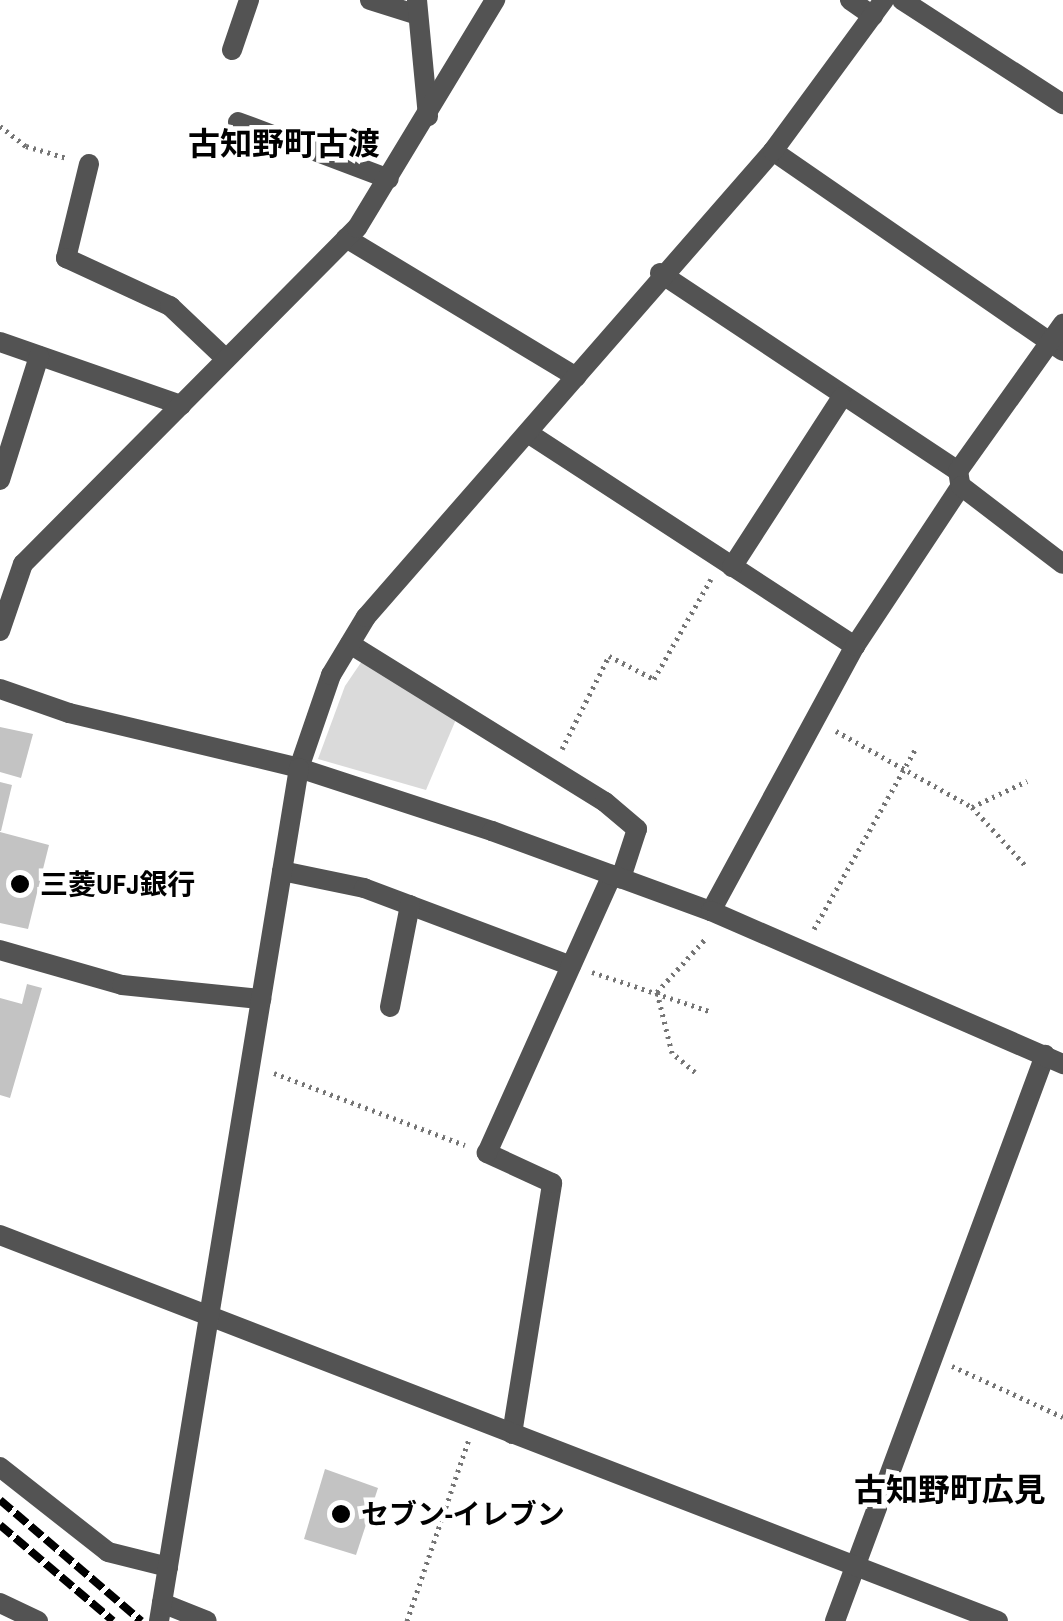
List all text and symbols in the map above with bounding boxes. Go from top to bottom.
district label: 古知野町古渡 [188,125,380,163]
place label: 三菱UFJ銀行 [40,867,195,901]
marker: 三菱UFJ銀行 [9,873,31,895]
district label: 古知野町広見 [854,1471,1046,1509]
place label: セブン-イレブン [361,1497,565,1531]
marker: セブン-イレブン [330,1503,352,1525]

